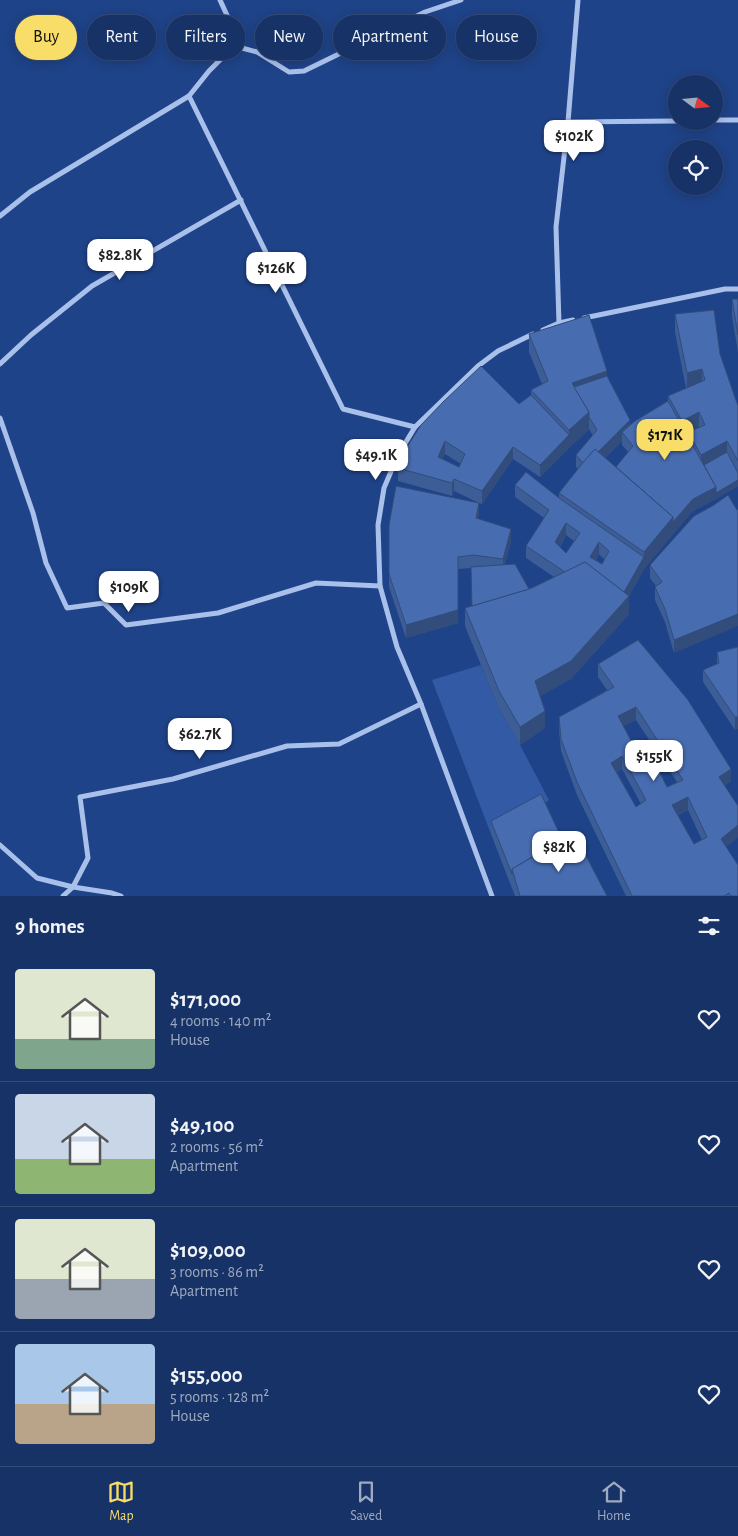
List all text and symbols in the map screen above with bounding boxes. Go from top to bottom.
chip: Buy [15,15,77,60]
chip: Rent [87,15,156,60]
chip: Filters [166,15,245,60]
chip: New [255,15,323,60]
chip: Apartment [333,15,446,60]
chip: House [456,15,537,60]
north arrow [668,75,722,130]
map controls [668,75,723,195]
pin: $102K [539,120,609,162]
text: $102K [555,128,593,144]
button: locate [668,140,723,195]
pin: $82.8K [79,238,161,281]
text: $82.8K [98,247,142,263]
pin: $126K [241,252,311,294]
text: $126K [257,260,295,276]
pin: $171K [630,418,700,461]
text: $171K [648,427,682,443]
pin: $49.1K [335,438,417,481]
text: $49.1K [355,447,397,463]
pin: $109K [94,570,164,613]
text: $109K [110,579,148,595]
pin: $62.7K [159,718,241,760]
text: $62.7K [179,726,221,742]
pin: $155K [619,740,689,782]
text: $155K [636,748,672,764]
pin: $82K [529,830,589,873]
text: $82K [543,839,575,855]
icon: filters [695,912,723,940]
text: 9 homes [15,916,85,937]
icon: home [55,989,115,1049]
text: $171,000 [170,989,241,1010]
icon: heart [695,1005,723,1033]
text: 4 rooms · 140 m² [170,1013,271,1029]
text: House [170,1032,210,1048]
icon: home [55,1114,115,1174]
text: $49,100 [170,1115,234,1136]
icon: heart [695,1130,723,1158]
text: 2 rooms · 56 m² [170,1139,264,1155]
text: Apartment [170,1158,238,1174]
icon: home [55,1239,115,1299]
text: $109,000 [170,1240,246,1261]
icon: heart [695,1255,723,1283]
text: 3 rooms · 86 m² [170,1264,264,1280]
text: Apartment [170,1283,238,1299]
icon: home [55,1364,115,1424]
text: $155,000 [170,1365,243,1386]
icon: heart [695,1380,723,1408]
text: 5 rooms · 128 m² [170,1389,269,1405]
text: House [170,1408,210,1424]
tab: Map [107,1478,135,1525]
tab: Saved [350,1478,382,1525]
tab: Home [597,1478,631,1525]

